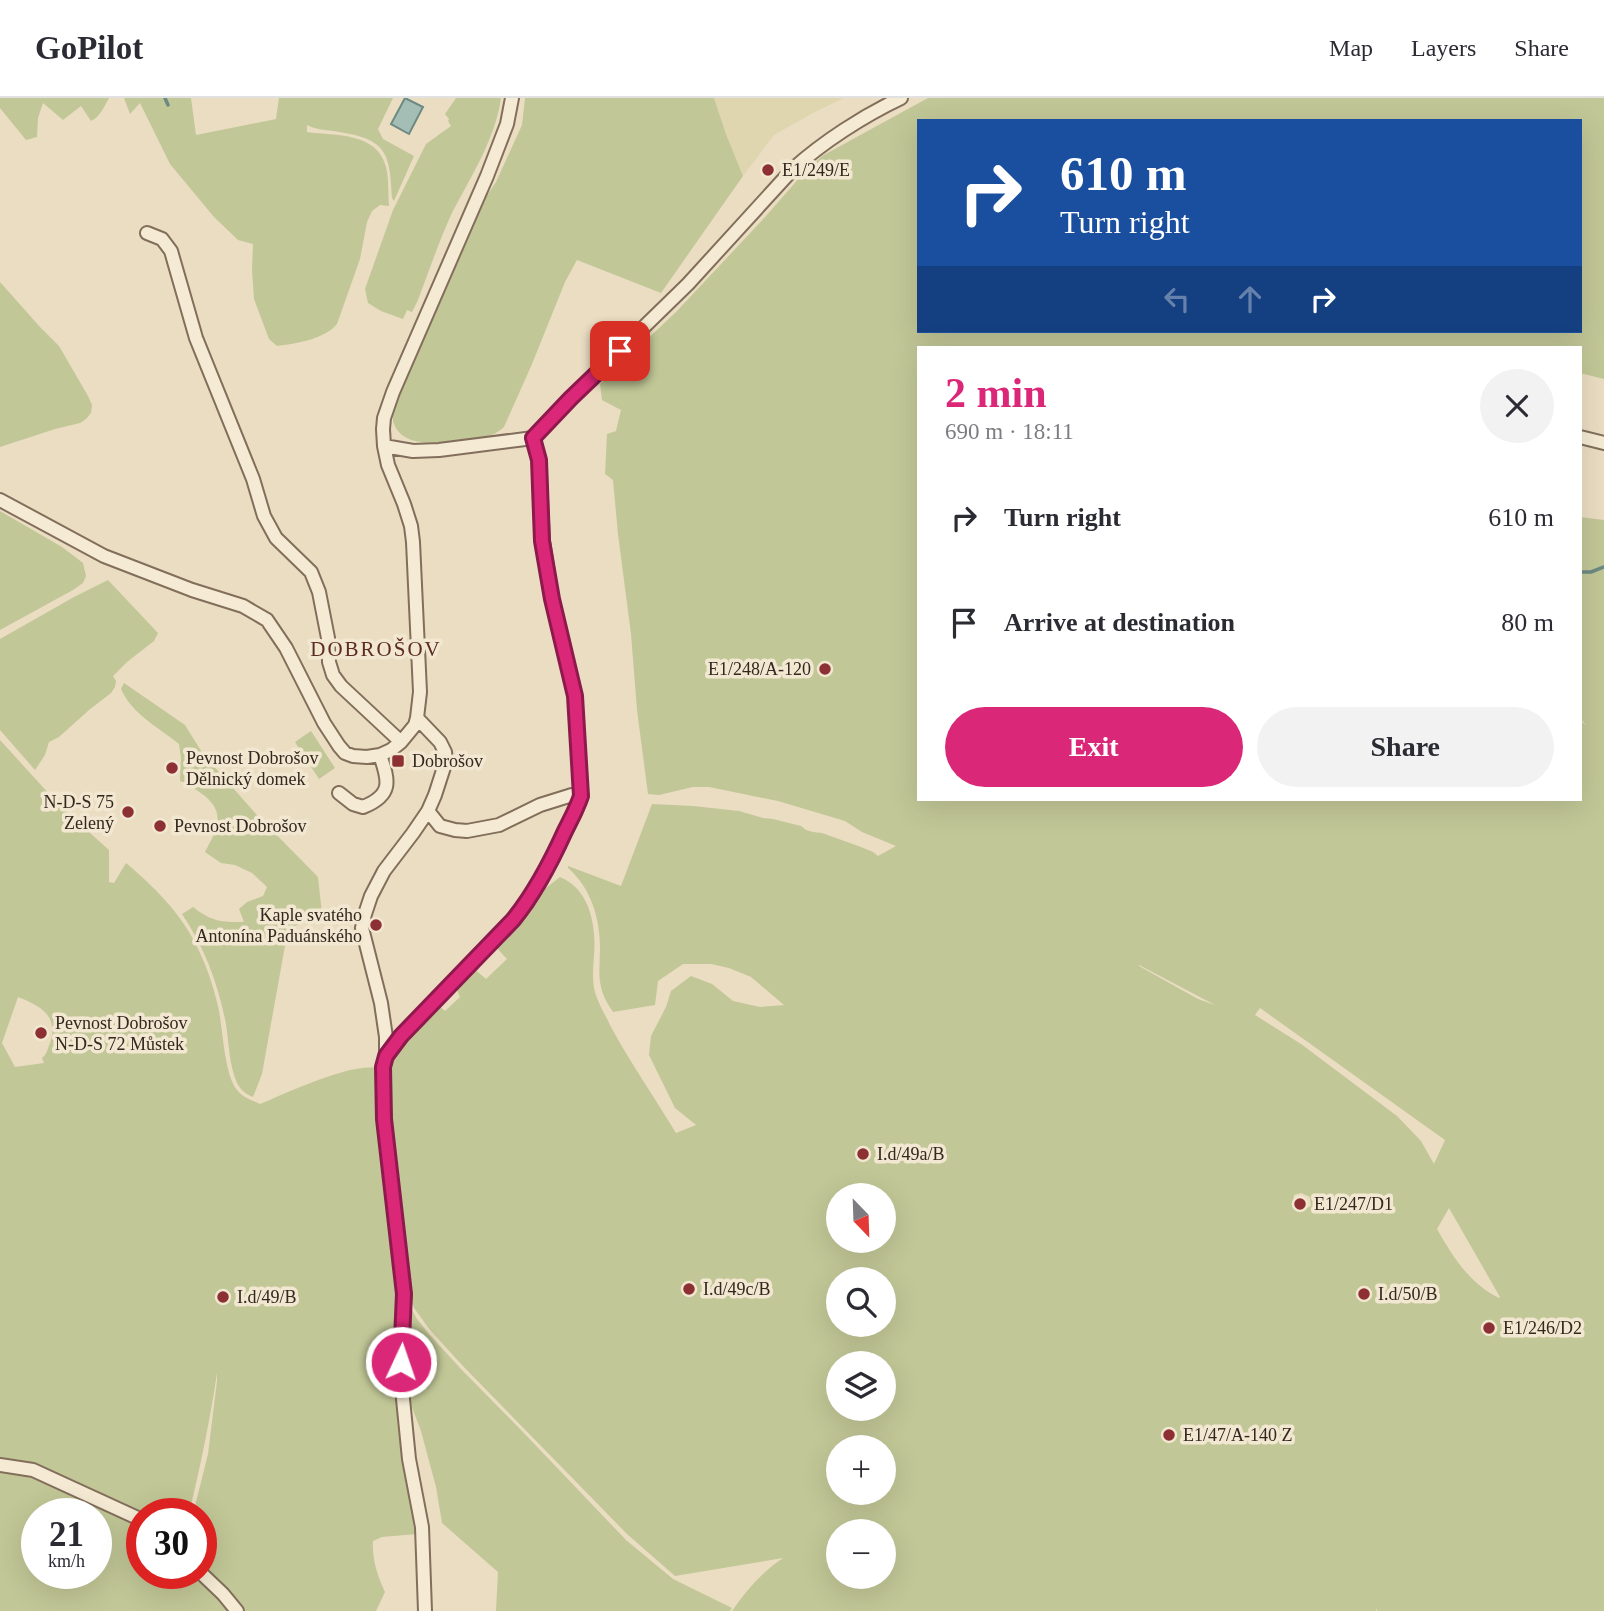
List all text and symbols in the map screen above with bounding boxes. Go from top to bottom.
text: GoPilot [35,30,143,66]
text: Map [1329,35,1373,61]
text: Layers [1411,35,1476,61]
text: Share [1514,35,1569,61]
text: 610 m [1060,146,1187,201]
icon: right [945,147,1036,238]
place label: E1/249/E [782,160,850,180]
marker: E1/249/E [760,162,776,178]
text: Turn right [1060,204,1190,240]
icon: left [1158,280,1196,318]
icon: ahead [1231,280,1269,318]
icon: right [1304,280,1342,318]
pin [590,321,650,381]
icon: arrive [601,332,639,370]
button: close [1480,369,1554,443]
text: 2 min [945,370,1047,416]
text: 690 m · 18:11 [945,419,1074,444]
icon: right [945,499,983,537]
text: Turn right [1004,503,1121,532]
text: 610 m [1488,503,1554,532]
icon: arrive [945,604,983,642]
text: Arrive at destination [1004,608,1235,637]
text: 80 m [1501,608,1554,637]
district label: DOBROŠOV [310,637,442,661]
place label: E1/248/A-120 [708,659,811,679]
marker: E1/248/A-120 [817,661,833,677]
button: Exit [945,707,1243,787]
button: Share [1257,707,1554,787]
place label: Pevnost Dobrošov Dělnický domek [186,748,319,789]
place label: Dobrošov [412,751,483,771]
marker: Dobrošov [390,753,406,769]
marker: Pevnost Dobrošov Dělnický domek [164,760,180,776]
place label: N-D-S 75 Zelený [44,792,114,833]
marker: N-D-S 75 Zelený [120,804,136,820]
place label: Pevnost Dobrošov [174,816,307,836]
marker: Pevnost Dobrošov [152,818,168,834]
place label: Kaple svatého Antonína Paduánského [196,905,362,946]
marker: Kaple svatého Antonína Paduánského [368,917,384,933]
place label: Pevnost Dobrošov N-D-S 72 Můstek [55,1013,188,1054]
marker: Pevnost Dobrošov N-D-S 72 Můstek [33,1025,49,1041]
place label: I.d/49a/B [877,1144,945,1164]
marker: I.d/49a/B [855,1146,871,1162]
north arrow [826,1183,896,1253]
map controls [826,1183,896,1589]
place label: E1/247/D1 [1314,1194,1393,1214]
marker: E1/247/D1 [1292,1196,1308,1212]
button: search [826,1267,896,1337]
place label: I.d/49c/B [703,1279,771,1299]
marker: I.d/49c/B [681,1281,697,1297]
place label: I.d/50/B [1378,1284,1438,1304]
marker: I.d/50/B [1356,1286,1372,1302]
place label: I.d/49/B [237,1287,297,1307]
marker: I.d/49/B [215,1289,231,1305]
place label: E1/246/D2 [1503,1318,1582,1338]
marker: E1/246/D2 [1481,1320,1497,1336]
position arrow [364,1325,438,1399]
button: layers [826,1351,896,1421]
place label: E1/47/A-140 Z [1183,1425,1293,1445]
marker: E1/47/A-140 Z [1161,1427,1177,1443]
button: + [826,1435,896,1505]
speed limit sign: 30 [126,1498,217,1589]
text: 21 [49,1515,84,1554]
button: − [826,1519,896,1589]
text: km/h [48,1551,85,1571]

